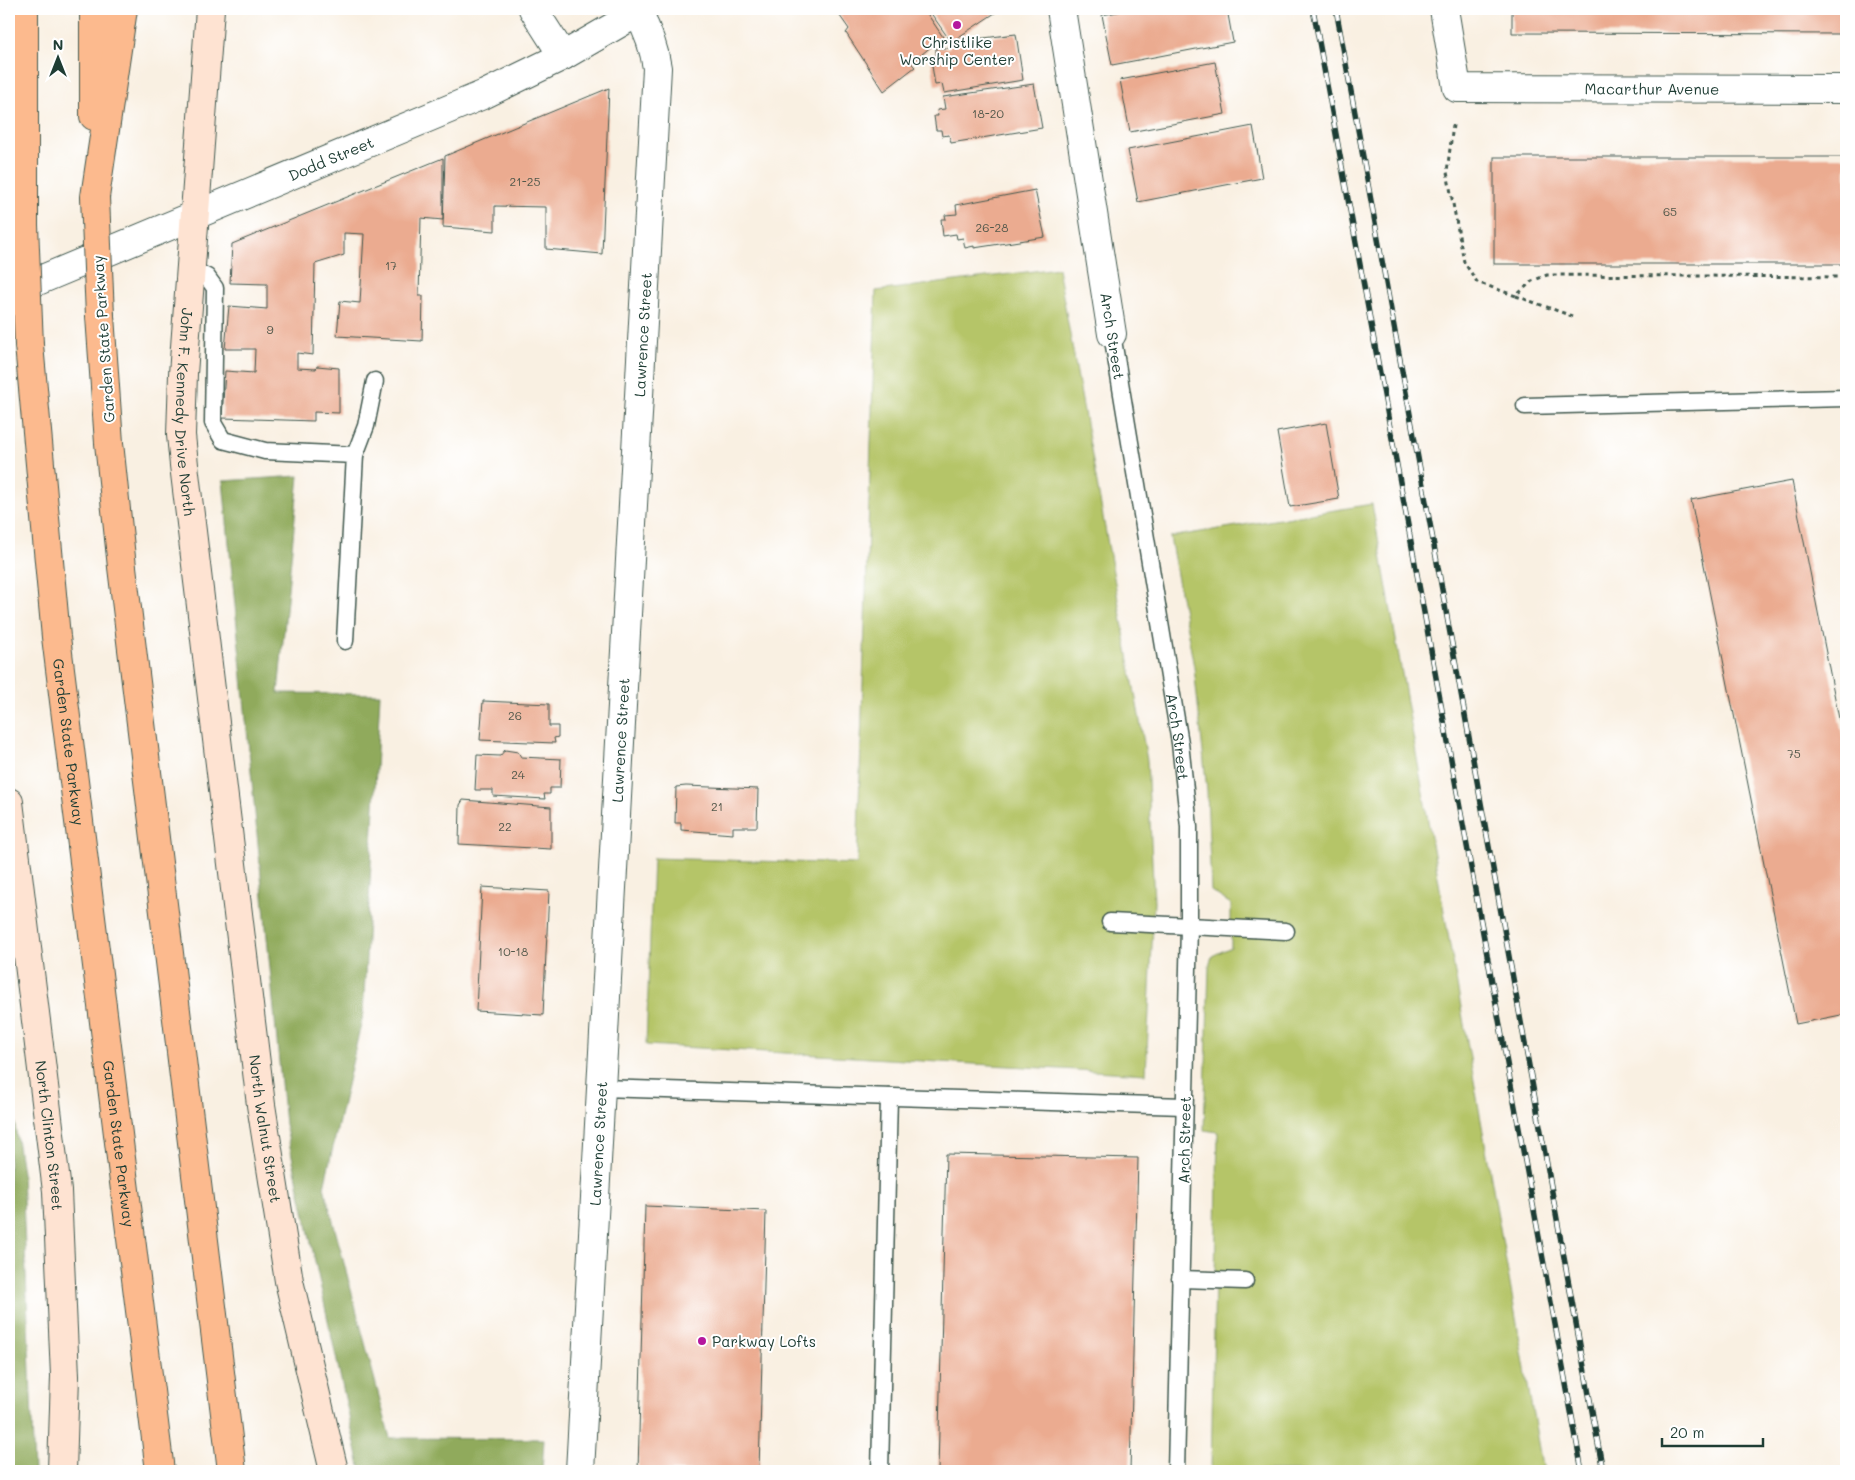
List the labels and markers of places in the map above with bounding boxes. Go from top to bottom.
marker: Christlike Worship Center [951,19,963,31]
place label: Christlike Worship Center [899,32,1015,69]
place label: Parkway Lofts [712,1331,816,1351]
marker: Parkway Lofts [696,1335,708,1347]

